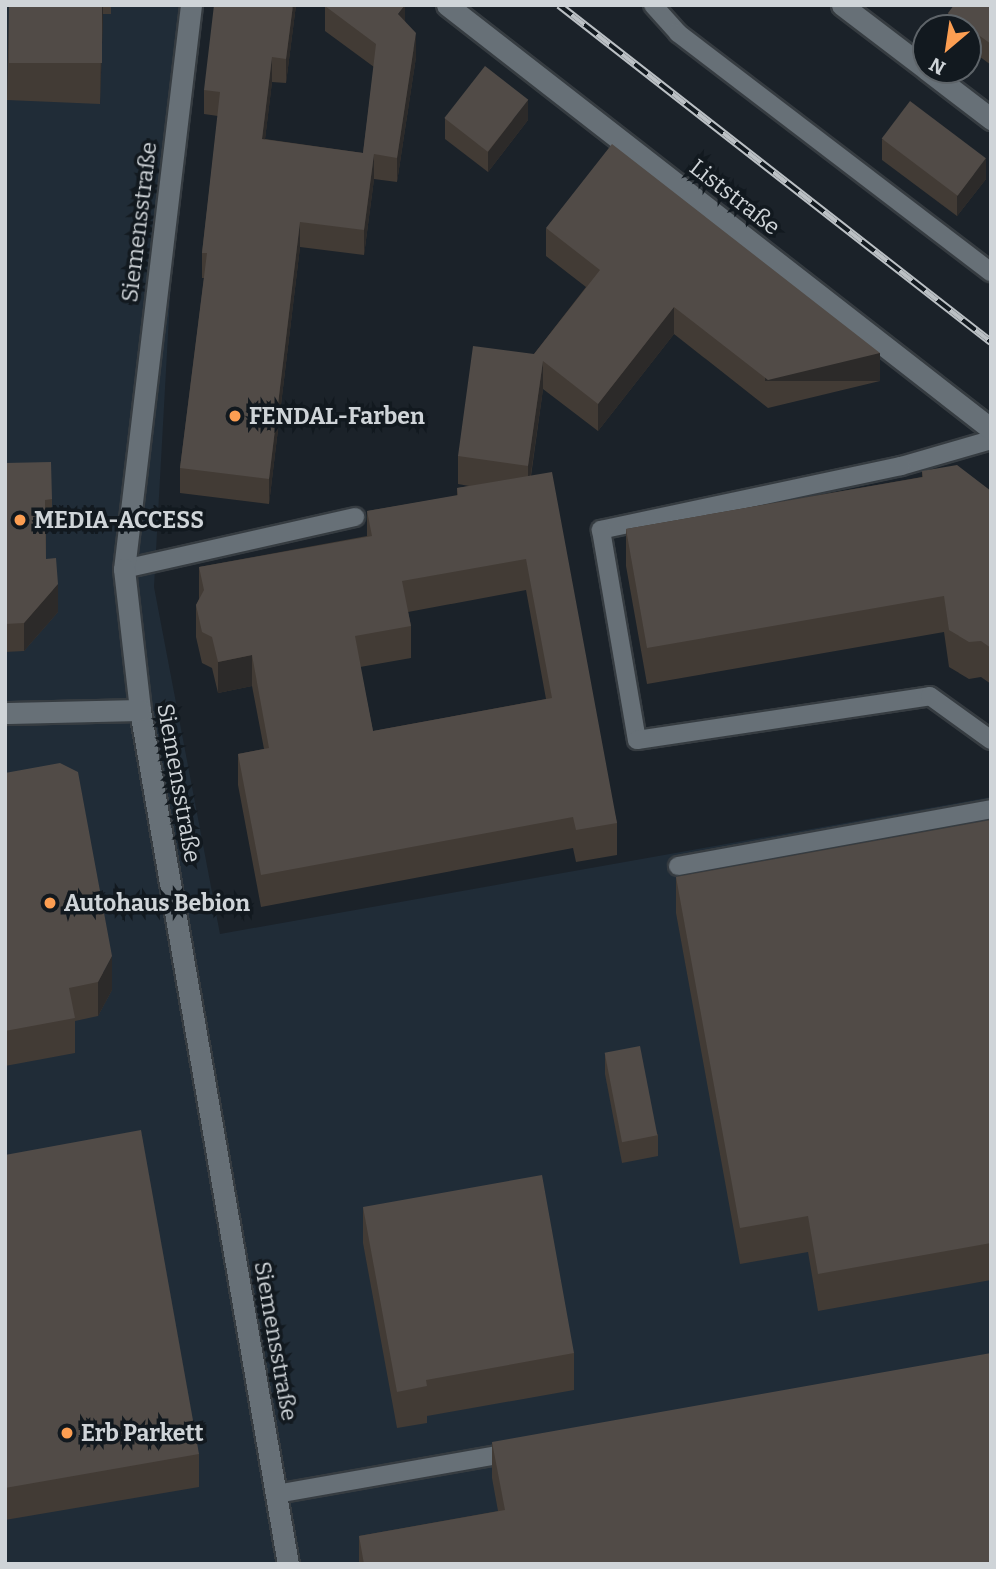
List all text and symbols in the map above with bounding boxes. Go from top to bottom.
north arrow [912,14,982,84]
text: N [926,52,950,80]
street label: Siemensstraße [115,140,163,304]
street label: Liststraße [684,153,786,241]
place label: FENDAL-Farben [249,402,425,430]
marker: FENDAL-Farben [227,408,243,424]
place label: MEDIA-ACCESS [34,506,204,534]
marker: MEDIA-ACCESS [12,512,28,528]
street label: Siemensstraße [151,701,207,865]
place label: Autohaus Bebion [64,889,250,917]
marker: Autohaus Bebion [42,895,58,911]
street label: Siemensstraße [248,1259,304,1423]
place label: Erb Parkett [81,1419,204,1447]
marker: Erb Parkett [59,1425,75,1441]

